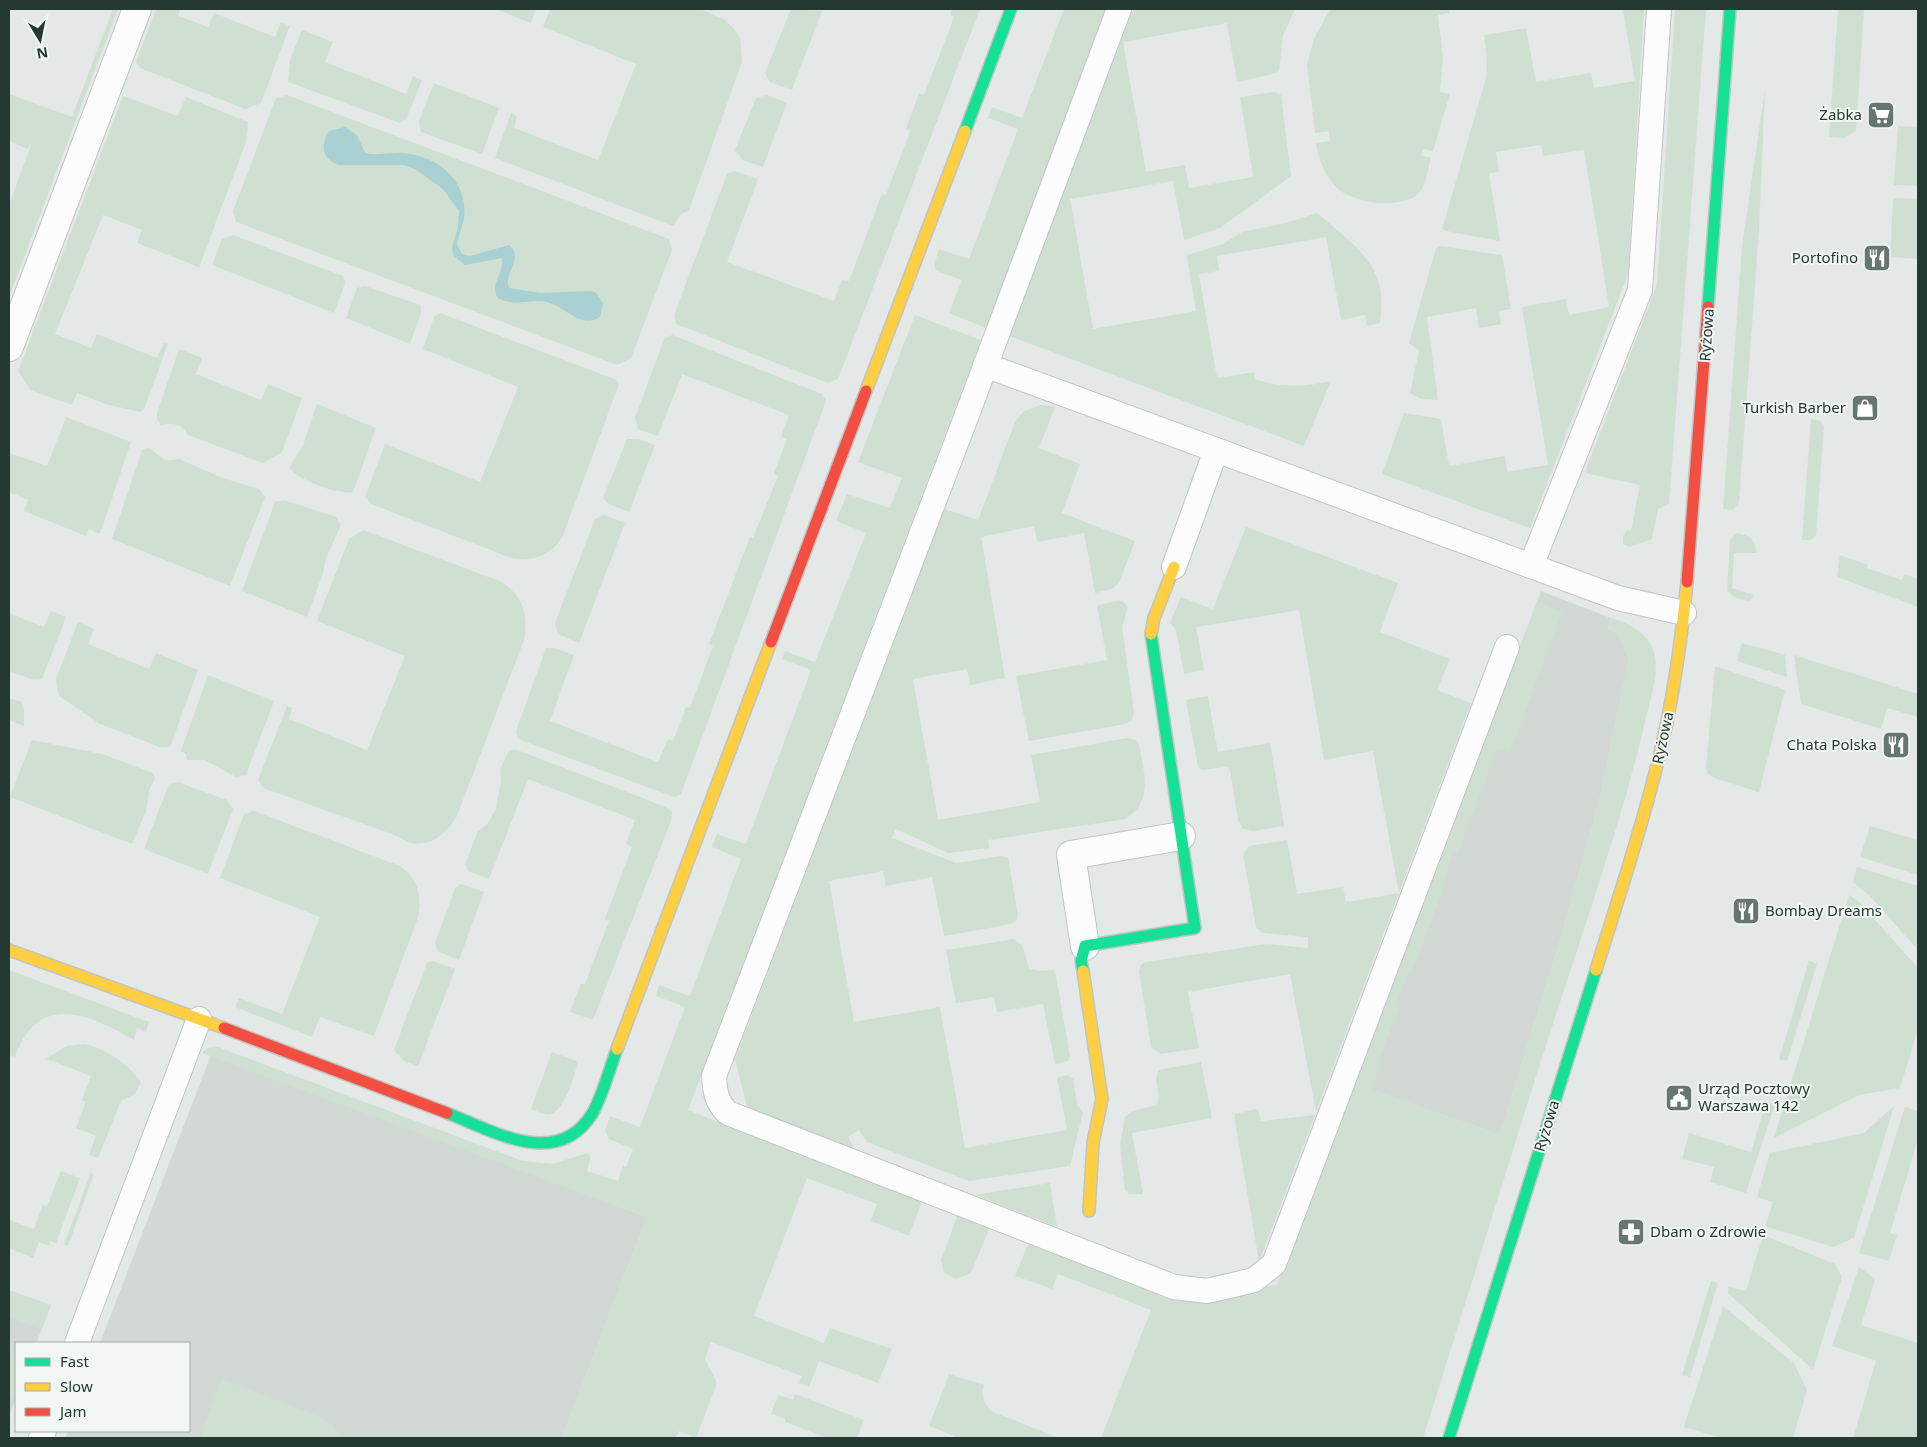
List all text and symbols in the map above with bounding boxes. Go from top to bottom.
north arrow [15,15,65,65]
text: N [35,43,50,64]
supermarket icon: Żabka [1866,100,1896,130]
place label: Żabka [1819,104,1862,124]
restaurant icon: Portofino [1862,243,1892,273]
place label: Portofino [1792,247,1858,267]
street label: Ryżowa [1694,308,1718,362]
shop icon: Turkish Barber [1850,393,1880,423]
place label: Turkish Barber [1742,397,1846,417]
street label: Ryżowa [1647,710,1677,766]
restaurant icon: Chata Polska [1881,730,1911,760]
place label: Chata Polska [1786,734,1877,754]
restaurant icon: Bombay Dreams [1731,896,1761,926]
place label: Bombay Dreams [1765,900,1882,920]
place label: Urząd Pocztowy Warszawa 142 [1698,1078,1810,1115]
public building icon: Urząd Pocztowy Warszawa 142 [1664,1083,1694,1113]
street label: Ryżowa [1529,1097,1563,1154]
pharmacy icon: Dbam o Zdrowie [1616,1217,1646,1247]
place label: Dbam o Zdrowie [1650,1221,1766,1241]
legend [15,1342,190,1432]
text: Fast [60,1351,89,1371]
text: Slow [60,1376,93,1396]
text: Jam [58,1401,87,1421]

